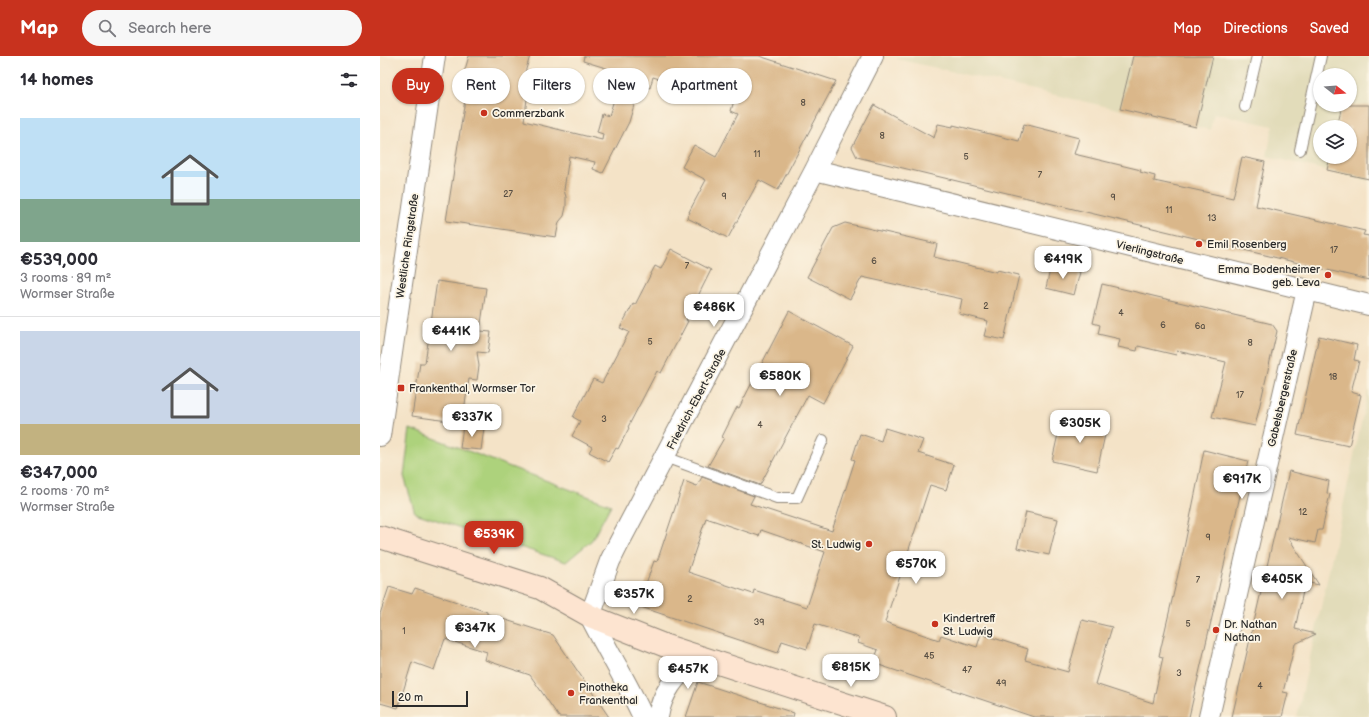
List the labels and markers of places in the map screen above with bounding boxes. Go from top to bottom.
place label: Commerzbank [492,107,565,120]
marker: Commerzbank [479,108,489,118]
place label: Emil Rosenberg [1207,238,1287,251]
marker: Emil Rosenberg [1194,239,1204,249]
pin: €419K [1035,246,1091,280]
place label: Emma Bodenheimer geb. Leva [1218,263,1321,289]
marker: Emma Bodenheimer geb. Leva [1323,270,1333,280]
pin: €486K [686,294,742,328]
pin: €441K [423,318,479,352]
pin: €580K [752,363,808,397]
place label: Frankenthal, Wormser Tor [409,382,536,395]
marker: Frankenthal, Wormser Tor [396,383,406,393]
pin: €337K [444,404,500,438]
pin: €305K [1052,410,1108,444]
pin: €917K [1214,466,1270,500]
pin: €539K [466,521,522,555]
place label: St. Ludwig [811,538,861,551]
marker: St. Ludwig [864,539,874,549]
pin: €570K [888,551,944,585]
pin: €405K [1254,566,1310,600]
pin: €357K [606,581,662,615]
place label: Kindertreff St. Ludwig [943,612,995,638]
pin: €347K [447,615,503,649]
place label: Dr. Nathan Nathan [1224,618,1277,644]
marker: Kindertreff St. Ludwig [930,619,940,629]
marker: Dr. Nathan Nathan [1211,625,1221,635]
pin: €815K [823,654,879,688]
pin: €457K [660,656,716,690]
place label: Pinotheka Frankenthal [579,681,638,707]
marker: Pinotheka Frankenthal [566,688,576,698]

